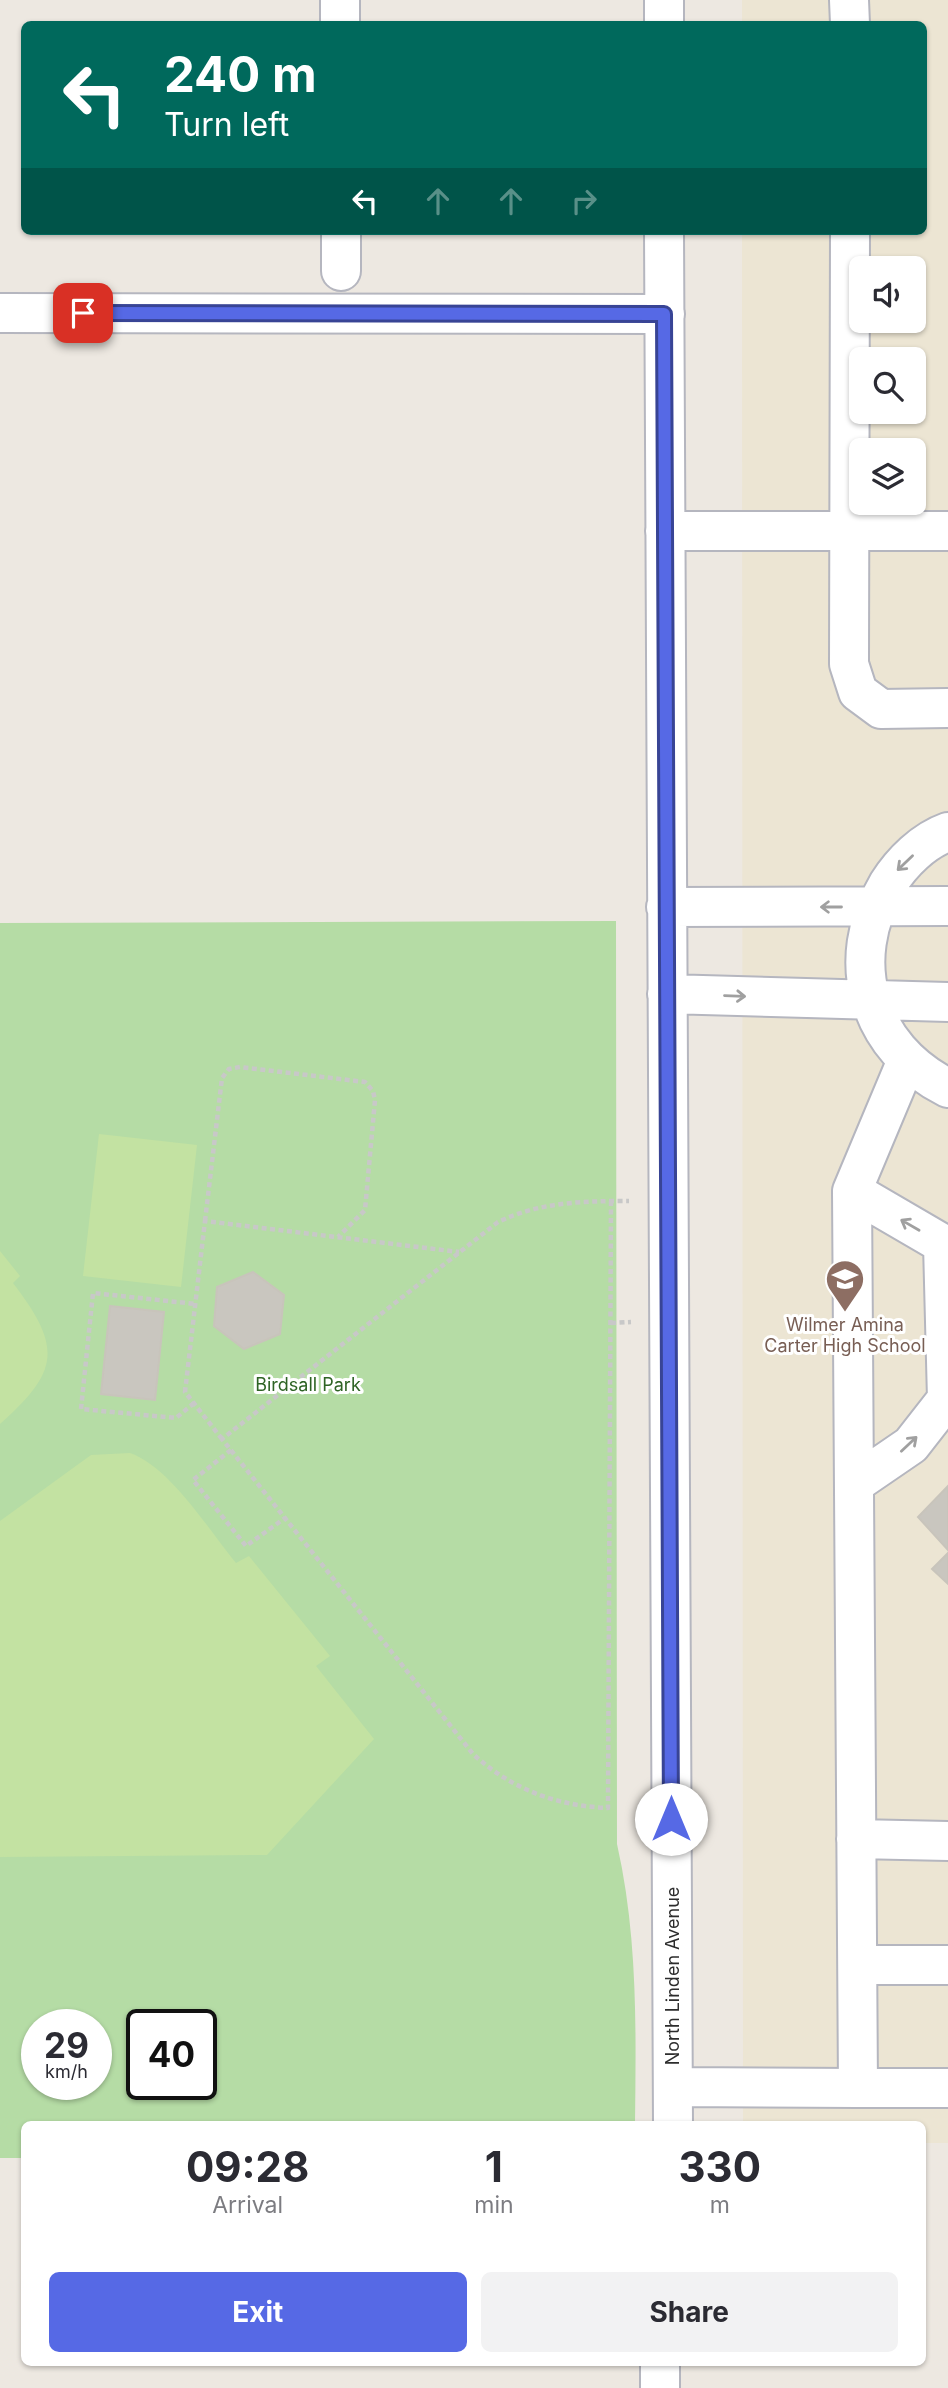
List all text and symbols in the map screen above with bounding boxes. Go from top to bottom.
text: 240 m [164,45,317,104]
icon: left [49,49,140,140]
text: Turn left [164,105,289,144]
icon: left [346,182,384,220]
icon: ahead [419,182,457,220]
icon: ahead [492,182,530,220]
icon: right [565,182,603,220]
map controls [849,256,926,515]
button: sound [849,256,926,333]
pin [53,283,113,343]
icon: arrive [64,294,102,332]
button: search [849,347,926,424]
button: layers [849,438,926,515]
one-way arrow [896,855,914,871]
one-way arrow [820,900,843,914]
one-way arrow [723,990,746,1003]
one-way arrow [901,1218,921,1232]
school or university icon: Wilmer Amina Carter High School [824,1258,866,1313]
place label: Wilmer Amina Carter High School [764,1314,926,1356]
park label: Birdsall Park [255,1374,361,1395]
one-way arrow [900,1436,918,1452]
position arrow [634,1782,708,1856]
street label: North Linden Avenue [662,1887,683,2065]
speed limit sign: 40 [126,2009,217,2100]
text: 29 [44,2024,89,2066]
text: km/h [45,2061,88,2082]
text: 09:28 [186,2141,309,2192]
text: 1 [485,2141,503,2192]
text: 330 [679,2141,761,2192]
text: Arrival [212,2191,283,2219]
text: min [474,2191,514,2219]
text: m [710,2191,730,2219]
button: Exit [49,2272,467,2352]
button: Share [481,2272,898,2352]

